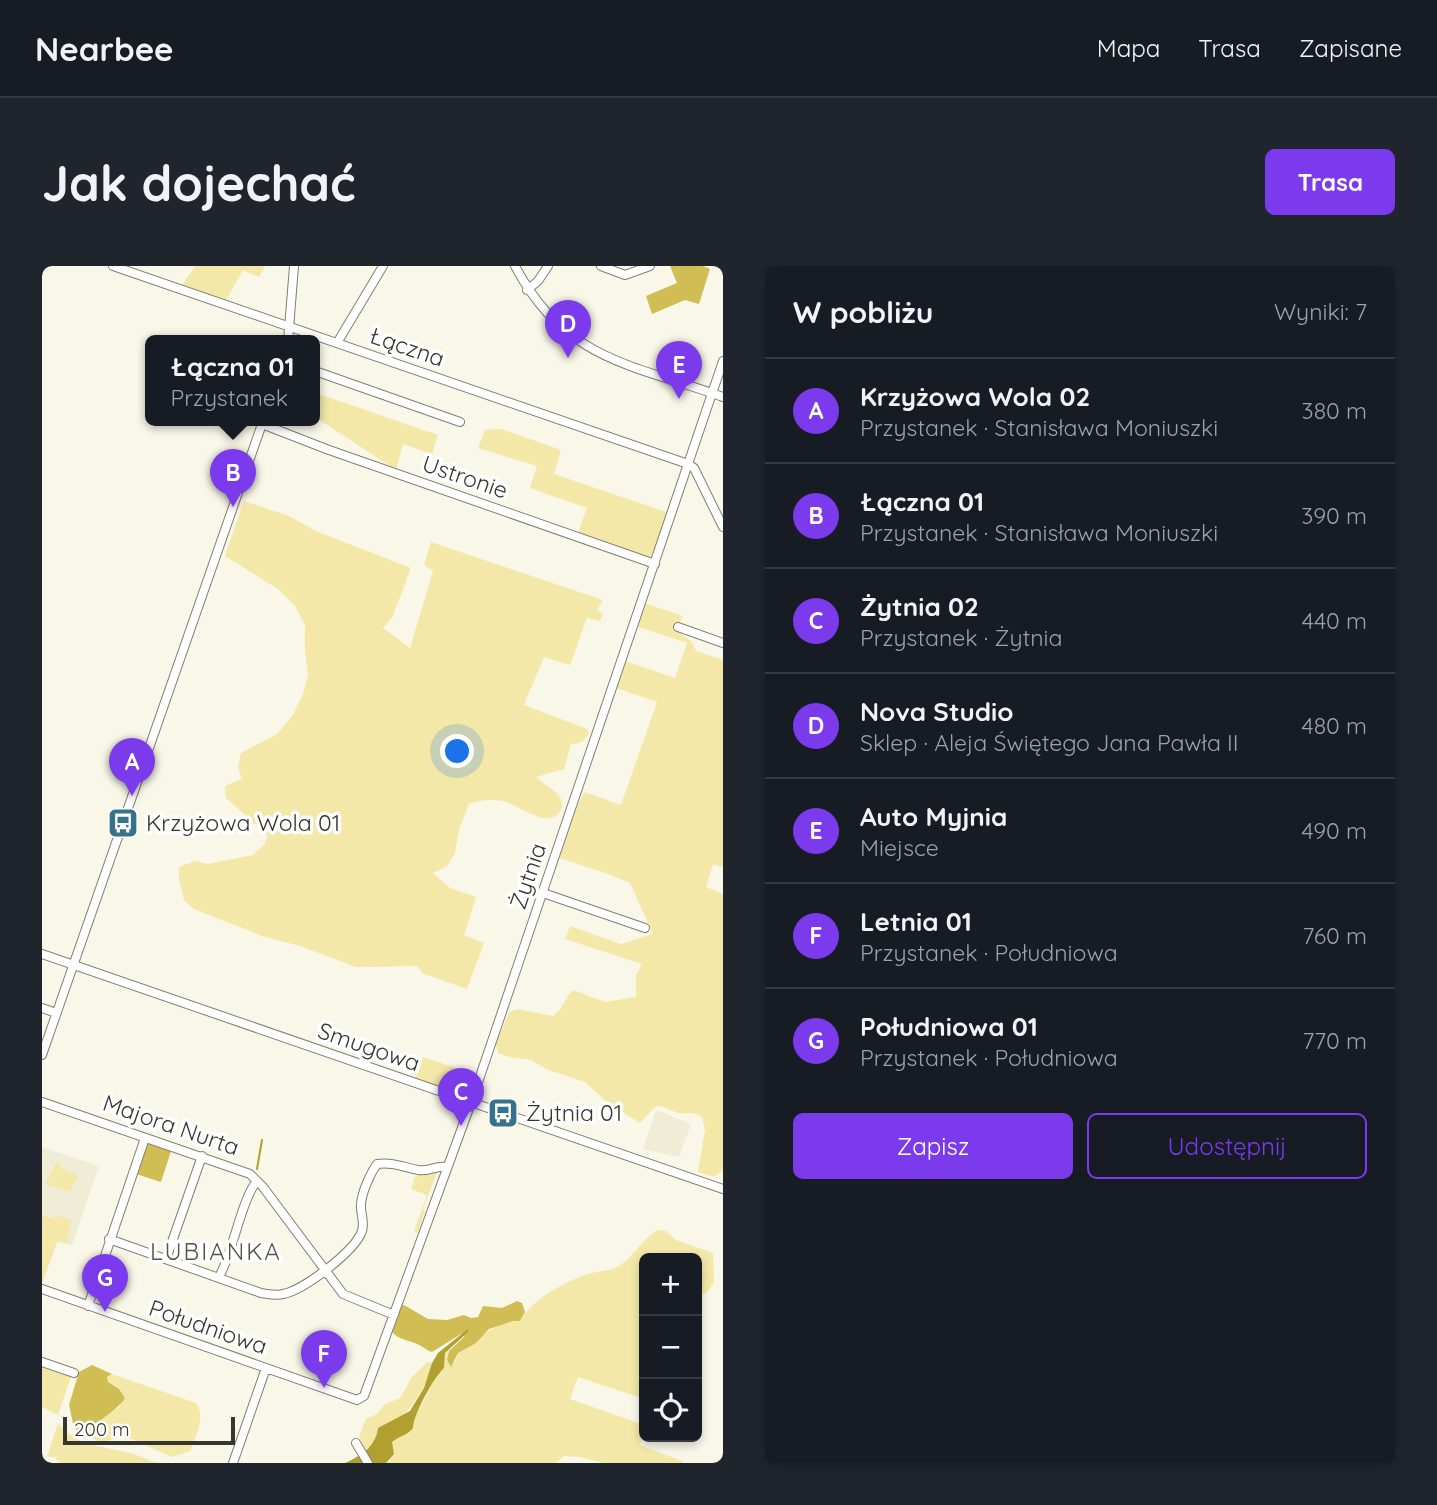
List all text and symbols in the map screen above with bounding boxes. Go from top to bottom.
text: Nearbee [35,28,174,69]
text: Mapa [1097,33,1160,63]
text: Trasa [1198,33,1261,63]
text: Zapisane [1299,33,1402,63]
button: Trasa [1265,149,1395,215]
text: Jak dojechać [42,152,356,213]
text: W pobliżu [793,293,933,331]
text: Wyniki: 7 [1274,297,1367,326]
pin: D [545,300,591,358]
street label: Łączna [366,320,448,373]
popup [145,335,320,426]
pin: E [656,341,702,399]
text: Łączna 01 [170,350,295,383]
text: Krzyżowa Wola 02 [860,380,1090,413]
text: Przystanek [170,383,288,412]
text: A [809,396,823,425]
text: 380 m [1302,396,1367,425]
text: Przystanek · Stanisława Moniuszki [860,413,1218,442]
street label: Ustronie [419,448,512,505]
pin: B [210,449,256,507]
text: Łączna 01 [860,485,984,518]
text: B [808,501,824,530]
text: 390 m [1301,501,1367,530]
text: Przystanek · Stanisława Moniuszki [860,518,1218,547]
text: Żytnia 02 [860,590,979,623]
text: C [809,606,823,635]
text: 440 m [1302,606,1367,635]
text: Przystanek · Żytnia [860,623,1062,652]
text: Nova Studio [860,695,1013,728]
text: D [808,711,824,740]
text: 480 m [1302,711,1367,740]
text: Sklep · Aleja Świętego Jana Pawła II [860,728,1239,757]
your location [440,734,474,768]
pin: A [109,738,155,796]
text: Auto Myjnia [860,800,1007,833]
bus stop icon: Krzyżowa Wola 01 [106,806,140,840]
place label: Krzyżowa Wola 01 [146,808,340,837]
text: E [809,816,823,845]
text: 490 m [1302,816,1367,845]
text: Miejsce [860,833,939,862]
street label: Żytnia [503,839,552,913]
text: Letnia 01 [860,905,972,938]
text: F [810,921,822,950]
text: 760 m [1303,921,1367,950]
text: Przystanek · Południowa [860,938,1118,967]
text: Południowa 01 [860,1010,1038,1043]
street label: Smugowa [314,1016,424,1077]
text: G [808,1026,824,1055]
text: 770 m [1302,1026,1367,1055]
text: Przystanek · Południowa [860,1043,1118,1072]
pin: C [438,1068,484,1126]
street label: Majora Nurta [99,1088,243,1161]
bus stop icon: Żytnia 01 [486,1096,520,1130]
place label: Żytnia 01 [526,1098,622,1127]
button: Zapisz [793,1113,1073,1179]
button: Udostępnij [1087,1113,1367,1179]
district label: LUBIANKA [150,1236,282,1266]
map controls [639,1253,702,1442]
button: + [639,1253,702,1316]
pin: G [82,1254,128,1312]
street label: Południowa [145,1293,271,1360]
button: − [639,1316,702,1379]
pin: F [301,1330,347,1388]
button: locate [639,1379,702,1442]
scale bar [63,1414,234,1446]
text: 200 m [74,1417,130,1441]

